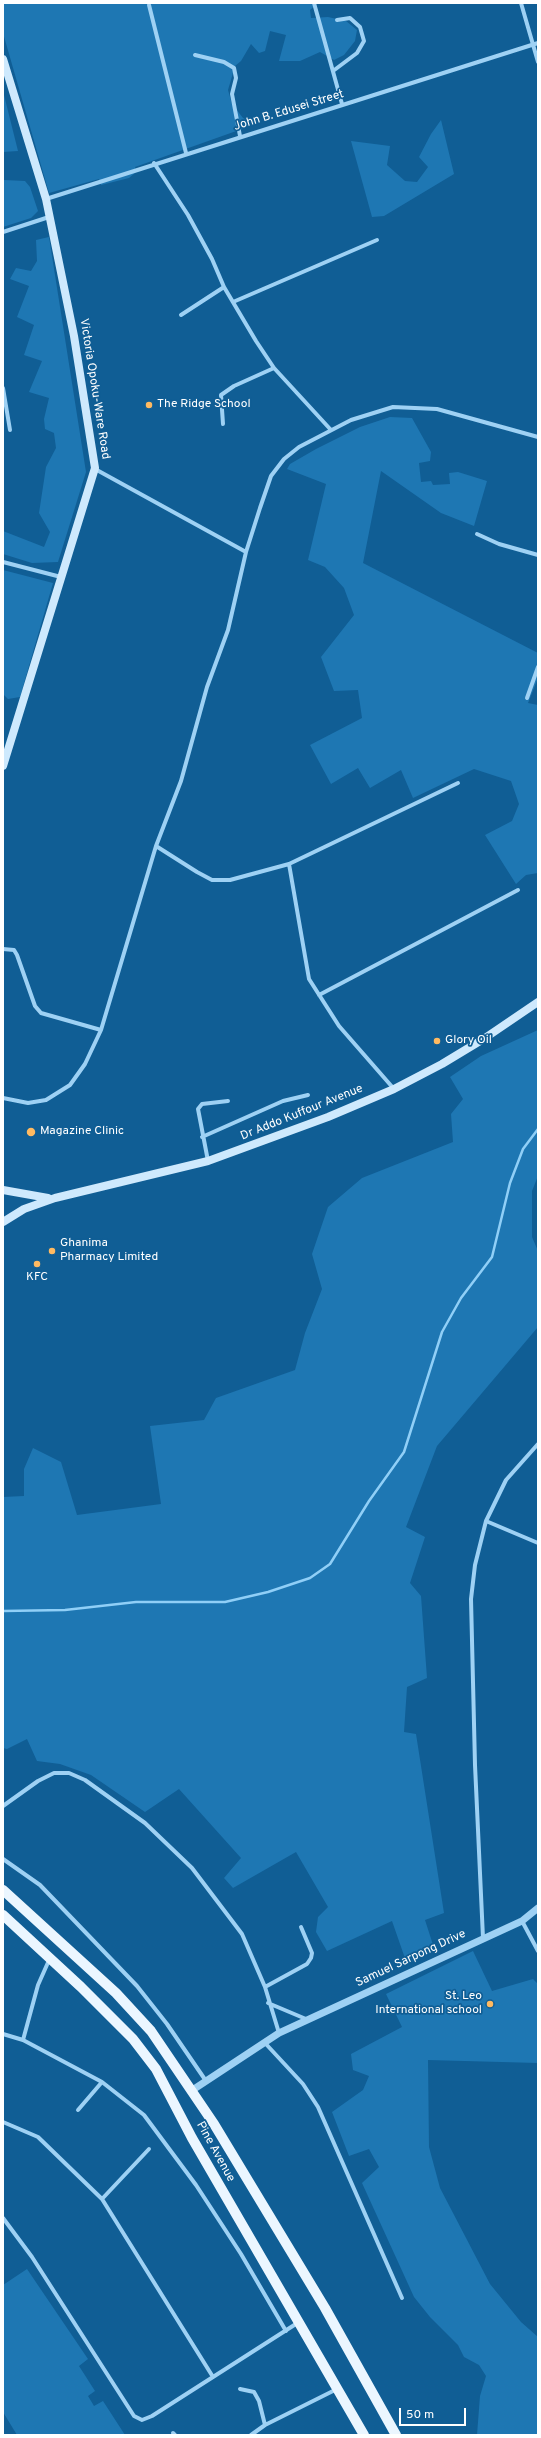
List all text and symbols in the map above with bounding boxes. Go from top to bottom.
street label: John B. Edusei Street [232,87,346,135]
street label: Victoria Opoku-Ware Road [76,318,112,460]
place label: The Ridge School [157,398,251,412]
marker: The Ridge School [144,400,154,410]
place label: Glory Oil [445,1034,492,1048]
marker: Glory Oil [432,1036,442,1046]
street label: Dr Addo Kuffour Avenue [239,1082,365,1144]
place label: Magazine Clinic [40,1125,124,1139]
marker: Magazine Clinic [25,1126,37,1138]
place label: Ghanima Pharmacy Limited [60,1237,158,1265]
marker: Ghanima Pharmacy Limited [47,1246,57,1256]
marker: KFC [32,1259,42,1269]
place label: KFC [26,1271,48,1285]
street label: Samuel Sarpong Drive [354,1927,468,1991]
place label: St. Leo International school [375,1990,482,2018]
marker: St. Leo International school [485,1999,495,2009]
street label: Pine Avenue [192,2119,238,2185]
scale bar [401,2400,468,2426]
text: 50 m [406,2407,434,2423]

